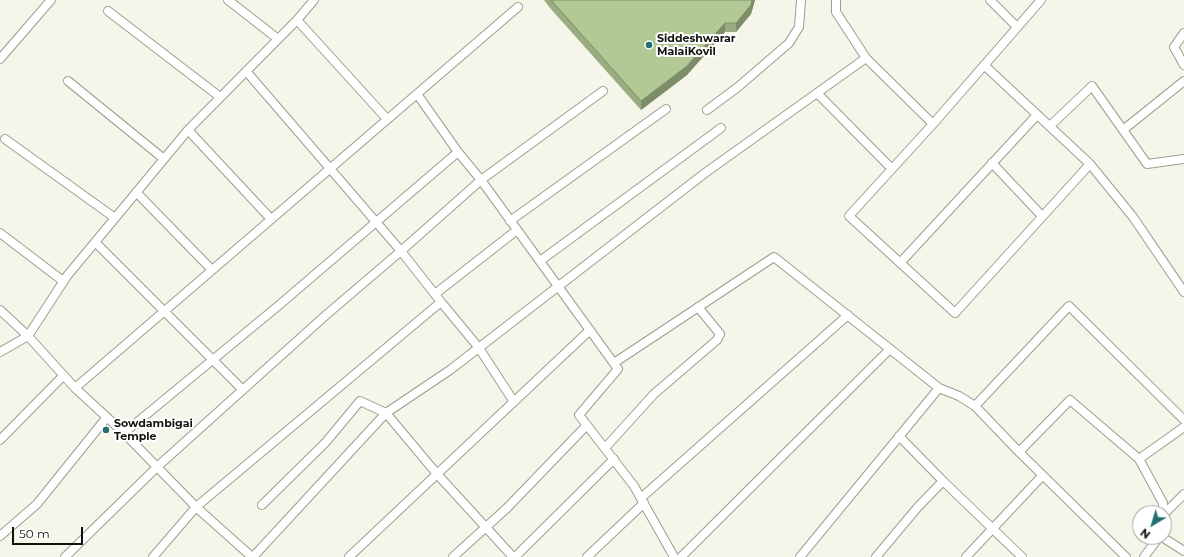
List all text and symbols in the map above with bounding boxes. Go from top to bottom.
place label: Siddeshwarar MalaiKovil [657,32,736,58]
marker: Siddeshwarar MalaiKovil [644,40,654,50]
place label: Sowdambigai Temple [114,417,193,443]
marker: Sowdambigai Temple [101,425,111,435]
north arrow [1132,505,1172,545]
scale bar [14,519,85,545]
text: N [1137,525,1153,542]
text: 50 m [19,526,50,541]

